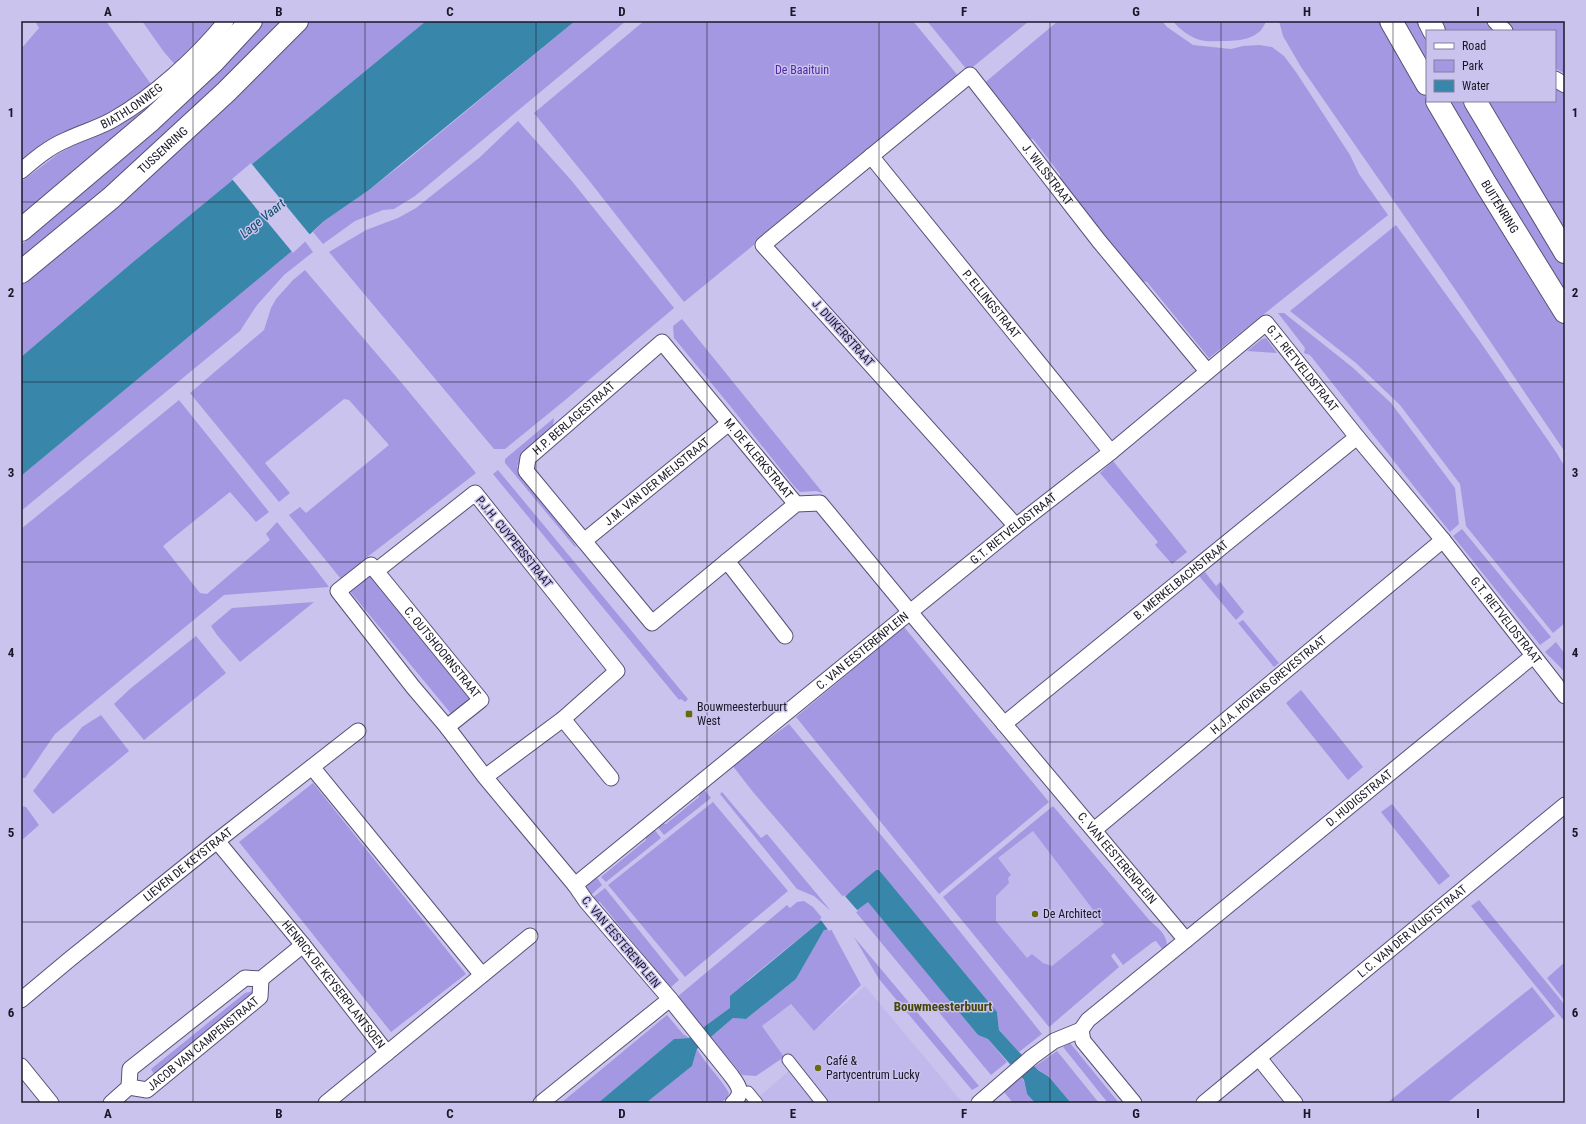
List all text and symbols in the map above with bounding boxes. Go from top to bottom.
text: A [104,4,112,19]
text: B [275,4,283,19]
text: C [446,4,454,19]
text: D [618,4,626,19]
text: E [790,4,797,19]
text: F [961,4,967,19]
text: G [1132,4,1140,19]
text: H [1303,4,1311,19]
text: I [1476,4,1480,19]
legend [1426,30,1556,102]
text: Road [1462,39,1486,53]
text: Park [1462,59,1484,73]
park label: De Baaituin [775,63,829,77]
text: Water [1462,79,1490,93]
street label: BIATHLONWEG [98,81,165,132]
text: 1 [8,105,14,120]
text: 1 [1572,105,1578,120]
street label: TUSSENRING [135,124,191,177]
street label: J. WILSSTRAAT [1019,141,1076,208]
street label: BUITENRING [1478,178,1522,236]
water label: Lage Vaart [237,195,288,241]
street label: P. ELLINGSTRAAT [959,267,1023,341]
text: 2 [8,285,15,300]
text: 2 [1572,285,1579,300]
street label: J. DUIKERSTRAAT [809,297,877,369]
street label: G.T. RIETVELDSTRAAT [1264,322,1341,414]
street label: H.P. BERLAGESTRAAT [530,379,618,458]
street label: M. DE KLERKSTRAAT [721,416,796,502]
street label: J.M. VAN DER MEIJSTRAAT [602,435,712,529]
text: 3 [8,465,14,480]
text: 3 [1572,465,1578,480]
street label: G.T. RIETVELDSTRAAT [967,490,1059,567]
street label: P.J.H. CUYPERSSTRAAT [473,494,555,590]
street label: B. MERKELBACHSTRAAT [1131,538,1231,623]
street label: G.T. RIETVELDSTRAAT [1468,574,1544,667]
street label: C. OUTSHOORNSTRAAT [401,604,483,701]
street label: C. VAN EESTERENPLEIN [813,609,911,693]
street label: H.J.A. HOVENS GREVESTRAAT [1208,633,1329,737]
text: 4 [8,645,15,660]
text: 4 [1572,645,1579,660]
place label: Bouwmeesterbuurt West [697,700,787,728]
marker: Bouwmeesterbuurt West [684,709,694,719]
street label: D. HUDIGSTRAAT [1323,767,1395,829]
street label: C. VAN EESTERENPLEIN [1075,810,1159,907]
text: 5 [8,825,15,840]
street label: LIEVEN DE KEYSTRAAT [141,825,235,904]
text: 5 [1572,825,1579,840]
street label: L.C. VAN DER VLUGTSTRAAT [1355,882,1470,980]
street label: C. VAN EESTERENPLEIN [579,893,663,991]
place label: De Architect [1043,907,1102,921]
marker: De Architect [1030,909,1040,919]
street label: HENRICK DE KEYSERPLANTSOEN [279,918,388,1052]
street label: JACOB VAN CAMPENSTRAAT [145,994,262,1094]
district label: Bouwmeesterbuurt [894,999,992,1014]
text: 6 [8,1005,15,1020]
text: 6 [1572,1005,1579,1020]
place label: Café & Partycentrum Lucky [826,1054,920,1082]
marker: Café & Partycentrum Lucky [813,1063,823,1073]
text: A [104,1106,112,1121]
text: B [275,1106,283,1121]
text: C [446,1106,454,1121]
text: D [618,1106,626,1121]
text: E [790,1106,797,1121]
text: F [961,1106,967,1121]
text: G [1132,1106,1140,1121]
text: H [1303,1106,1311,1121]
text: I [1476,1106,1480,1121]

